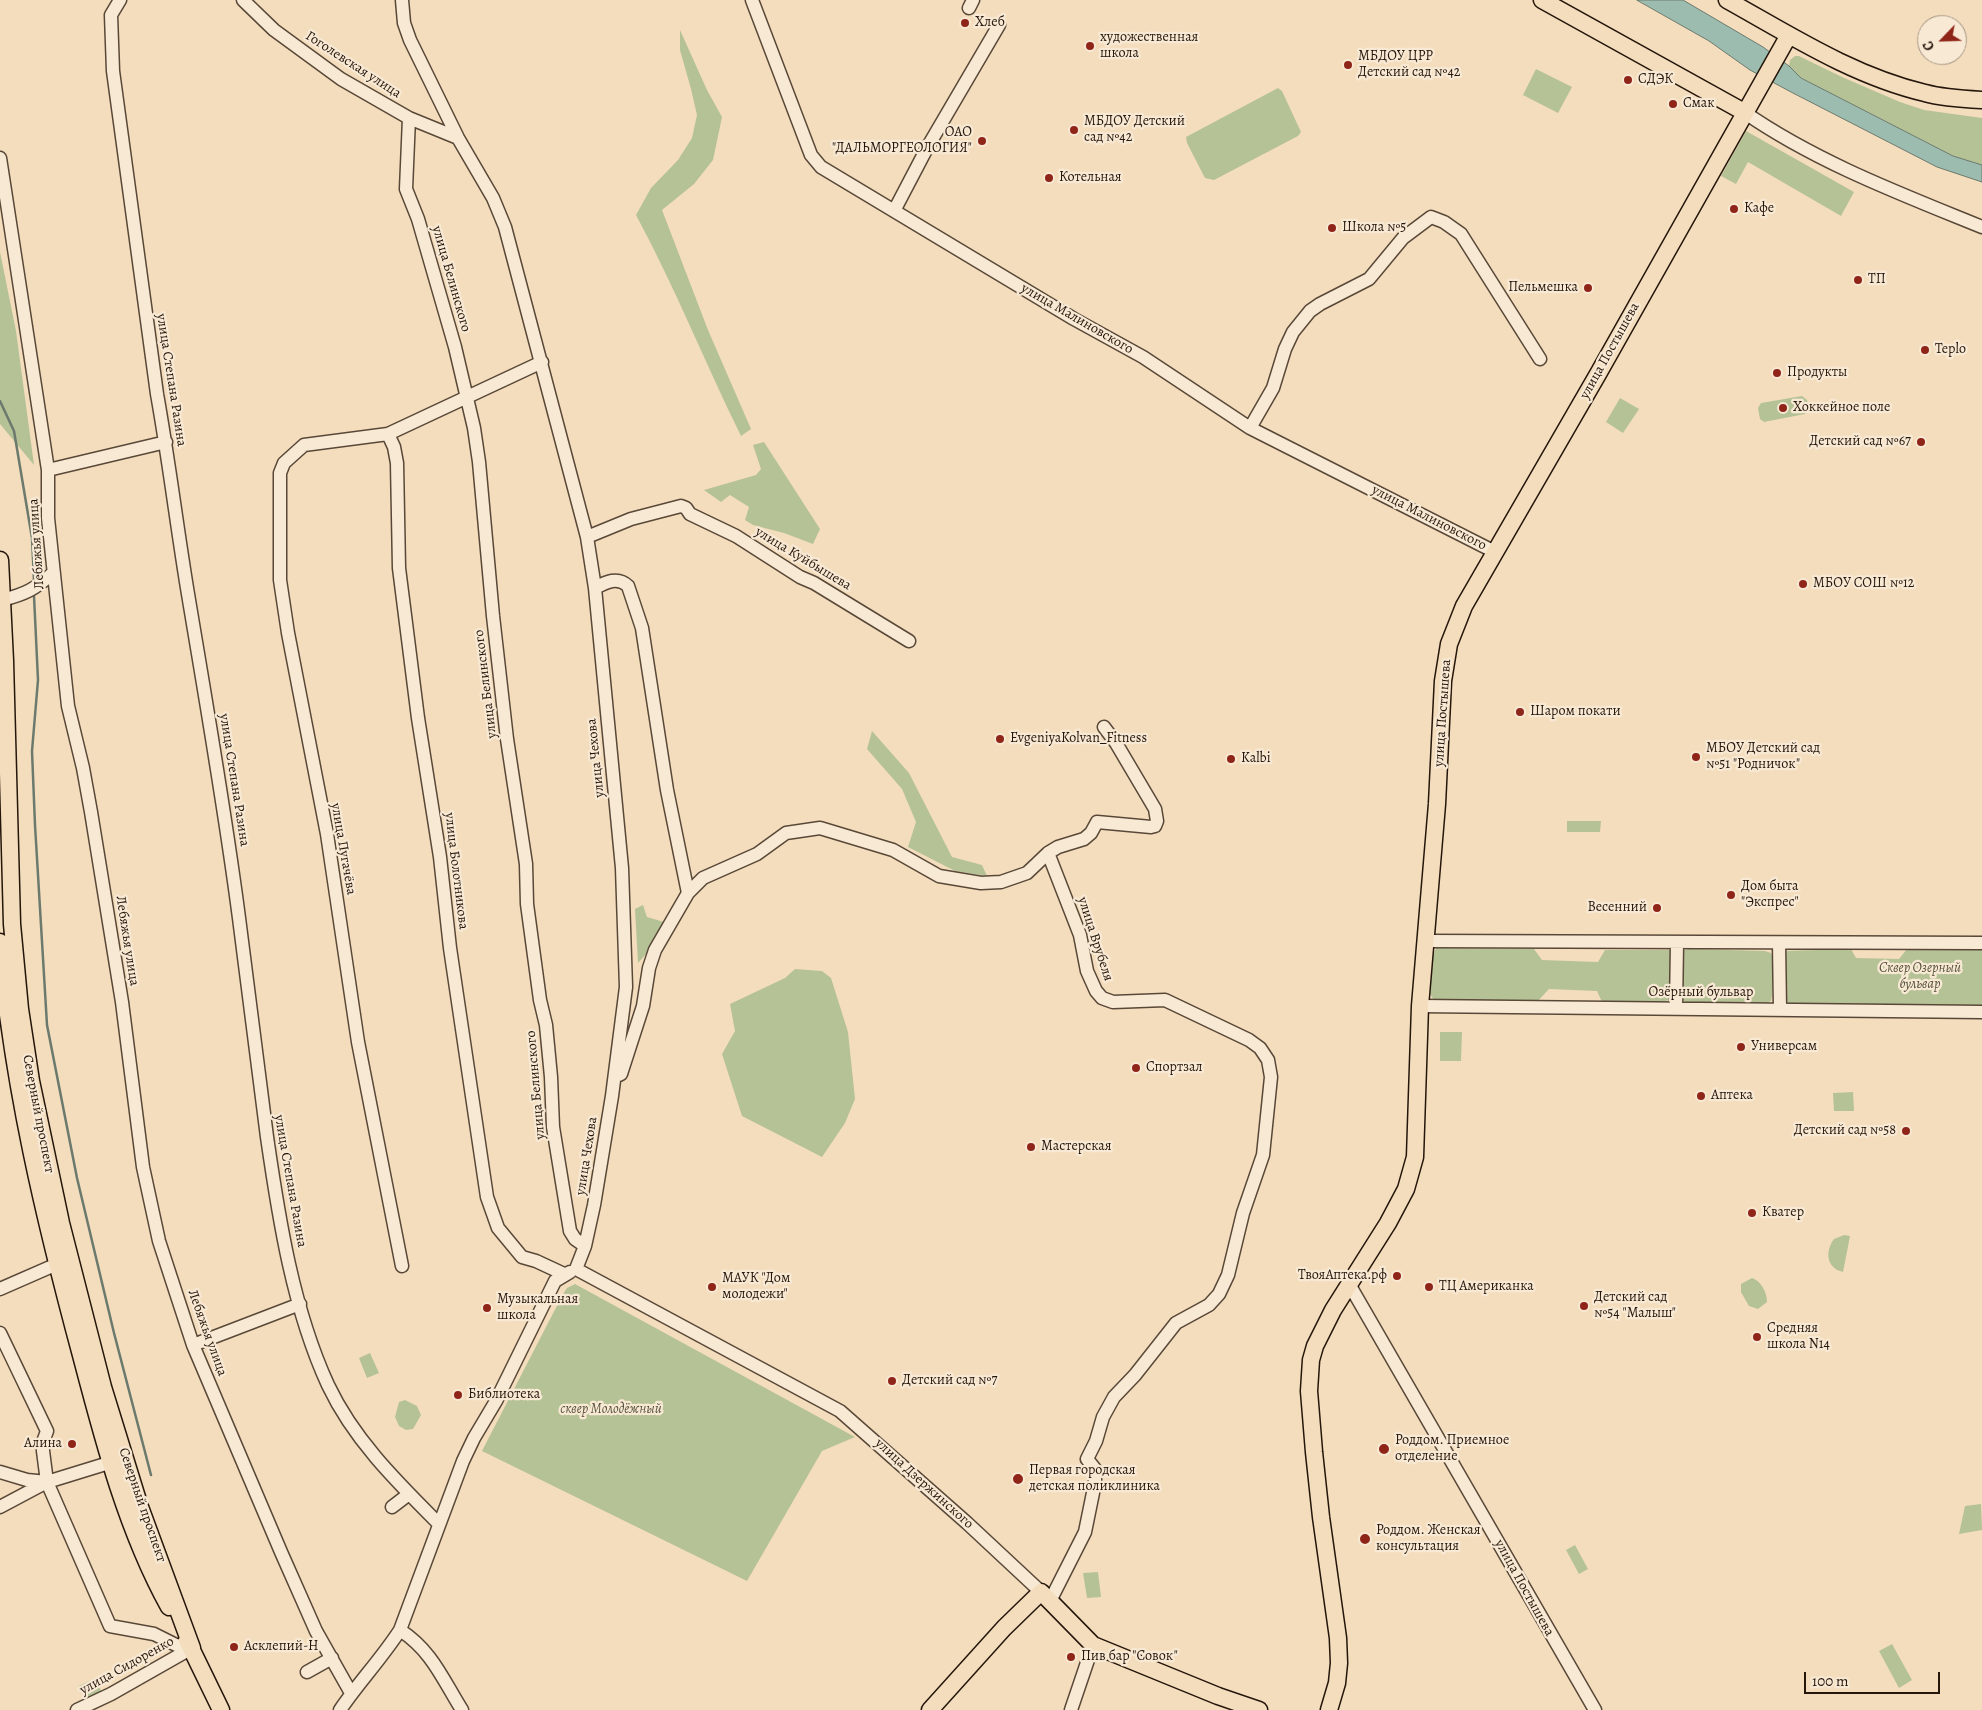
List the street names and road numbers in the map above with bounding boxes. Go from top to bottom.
street label: Гоголевская улица [302,28,404,102]
street label: улица Белинского [428,224,474,334]
street label: улица Малиновского [1018,280,1136,358]
street label: улица Постышева [1577,300,1643,402]
street label: улица Степана Разина [152,312,190,448]
street label: улица Малиновского [1369,482,1489,554]
street label: Лебяжья улица [25,498,49,590]
street label: улица Куйбышева [752,524,854,594]
street label: улица Белинского [471,629,501,739]
street label: улица Постышева [1431,659,1455,767]
street label: улица Степана Разина [215,712,253,848]
street label: улица Чехова [583,718,609,798]
street label: улица Пугачёва [327,802,359,896]
street label: улица Болотникова [440,812,472,930]
street label: Лебяжья улица [112,895,142,987]
street label: улица Врубеля [1073,895,1117,983]
street label: Озёрный бульвар [1649,985,1753,1001]
street label: улица Белинского [523,1030,549,1140]
street label: Северный проспект [18,1053,58,1175]
street label: улица Степана Разина [270,1113,310,1249]
street label: улица Чехова [572,1115,602,1197]
street label: Лебяжья улица [184,1287,230,1379]
street label: улица Дзержинского [871,1435,977,1533]
street label: Северный проспект [115,1446,169,1564]
street label: улица Постышева [1491,1537,1557,1639]
street label: улица Сидоренко [77,1633,177,1699]

